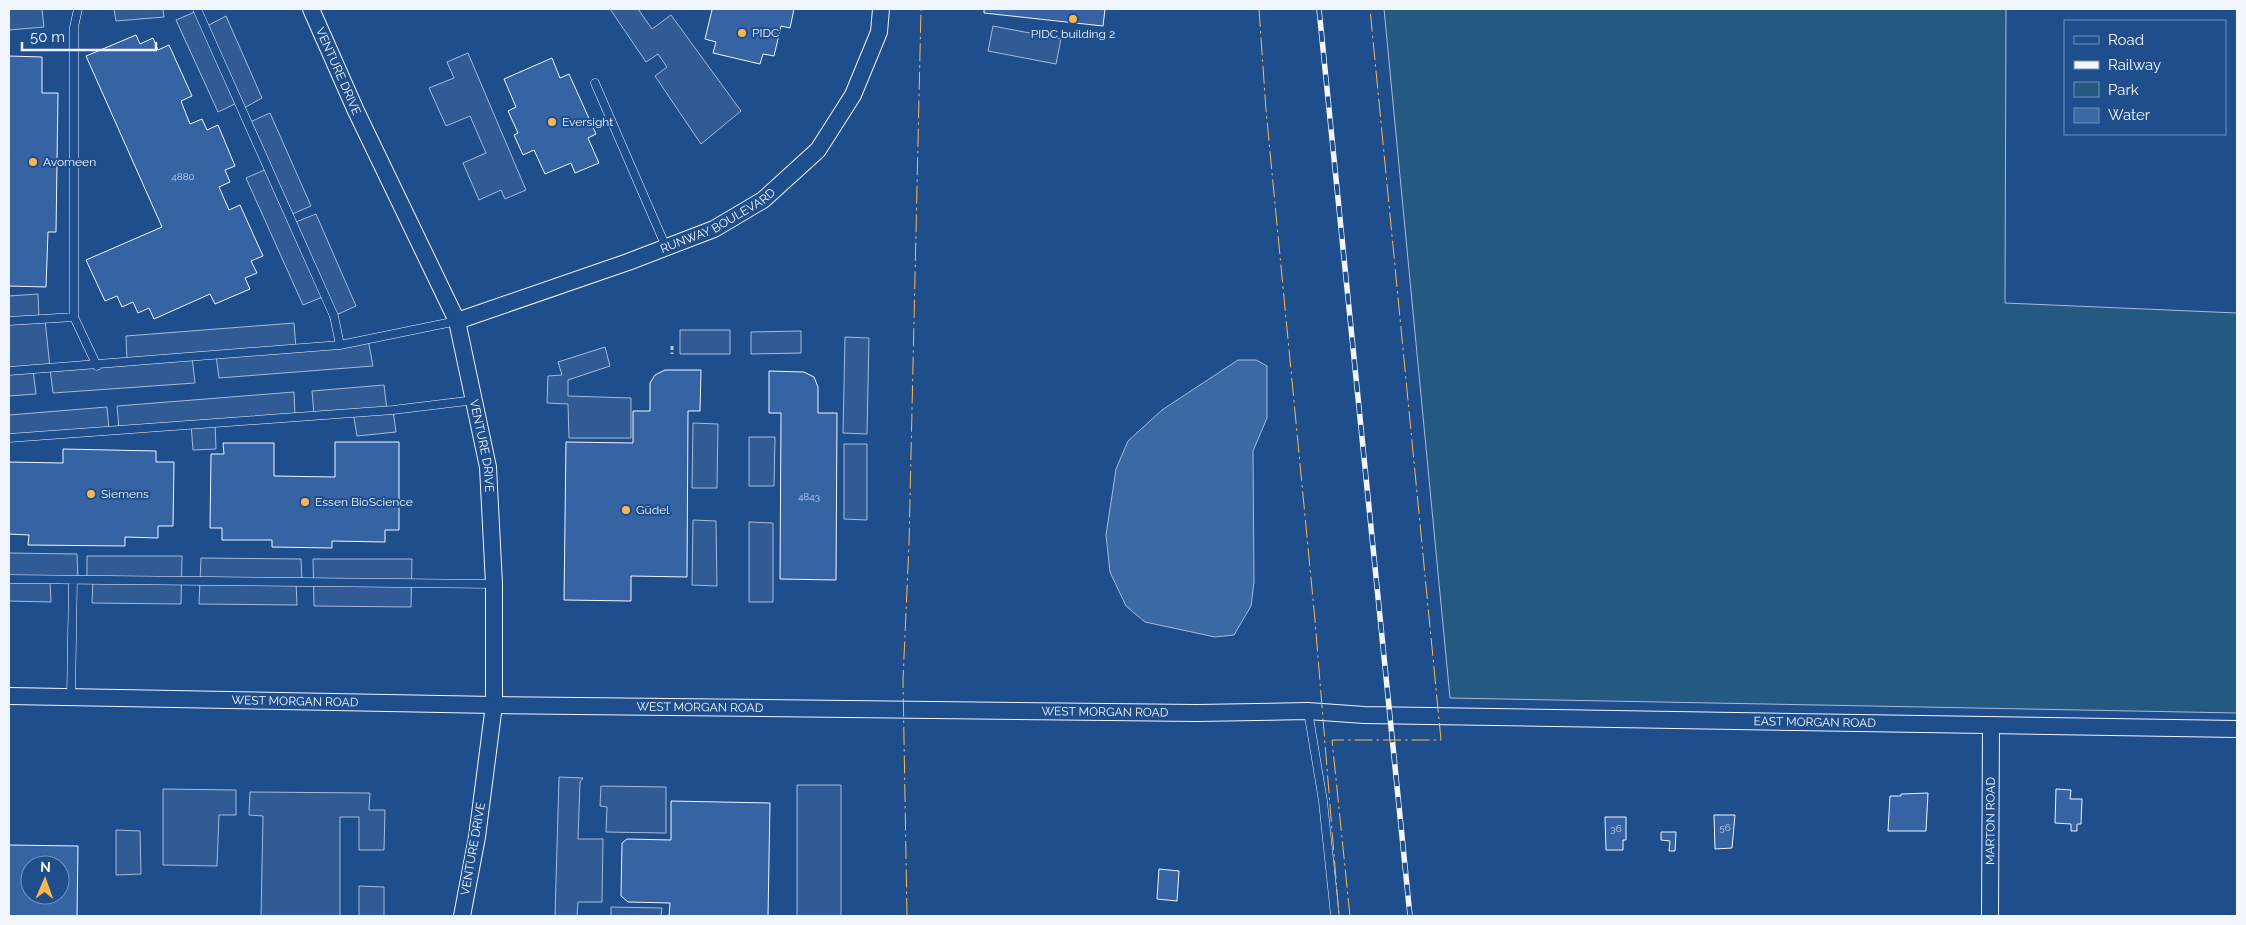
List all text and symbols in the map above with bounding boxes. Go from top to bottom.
marker: PIDC building 2 [1067,13,1079,25]
scale bar [22,20,156,52]
legend [2064,20,2226,135]
street label: VENTURE DRIVE [313,25,364,117]
place label: PIDC [752,26,779,40]
marker: PIDC [736,27,748,39]
place label: PIDC building 2 [1031,27,1115,41]
text: 50 m [30,28,65,46]
text: Road [2108,31,2144,49]
text: Railway [2108,56,2161,74]
text: Park [2108,81,2139,99]
text: Water [2108,106,2151,124]
place label: Eversight [562,115,613,129]
marker: Eversight [546,116,558,128]
place label: Avomeen [43,155,96,169]
marker: Avomeen [27,156,39,168]
house number: 4880 [171,171,195,182]
street label: RUNWAY BOULEVARD [658,185,778,256]
street label: VENTURE DRIVE [467,398,496,493]
place label: Siemens [101,487,149,501]
marker: Siemens [85,488,97,500]
house number: 4843 [798,491,820,502]
place label: Essen BioScience [315,495,413,509]
marker: Essen BioScience [299,496,311,508]
place label: Güdel [636,503,670,517]
marker: Güdel [620,504,632,516]
street label: WEST MORGAN ROAD [231,693,359,709]
street label: WEST MORGAN ROAD [636,700,764,715]
street label: WEST MORGAN ROAD [1041,704,1169,720]
street label: EAST MORGAN ROAD [1753,714,1876,730]
street label: MARTON ROAD [1983,777,1998,865]
street label: VENTURE DRIVE [458,801,488,897]
house number: 56 [1719,822,1731,833]
house number: 36 [1610,823,1622,834]
north arrow [20,855,70,905]
text: N [40,859,51,875]

